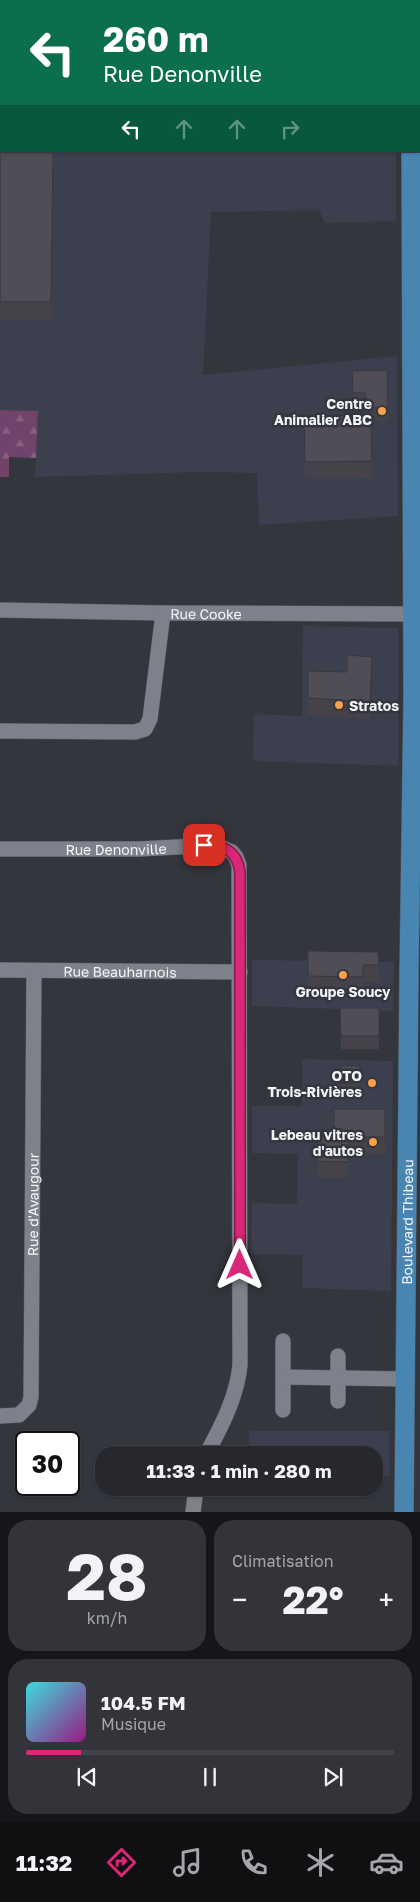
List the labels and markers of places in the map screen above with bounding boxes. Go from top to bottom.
place label: Centre Animalier ABC [274,395,372,428]
marker: Centre Animalier ABC [376,405,388,417]
place label: Stratos [349,697,399,714]
marker: Stratos [333,699,345,711]
pin [183,824,225,866]
marker: Groupe Soucy [337,969,349,981]
place label: Groupe Soucy [296,983,391,1000]
place label: OTO Trois-Rivières [267,1067,362,1100]
marker: OTO Trois-Rivières [366,1077,378,1089]
place label: Lebeau vitres d'autos [271,1126,363,1159]
marker: Lebeau vitres d'autos [367,1136,379,1148]

